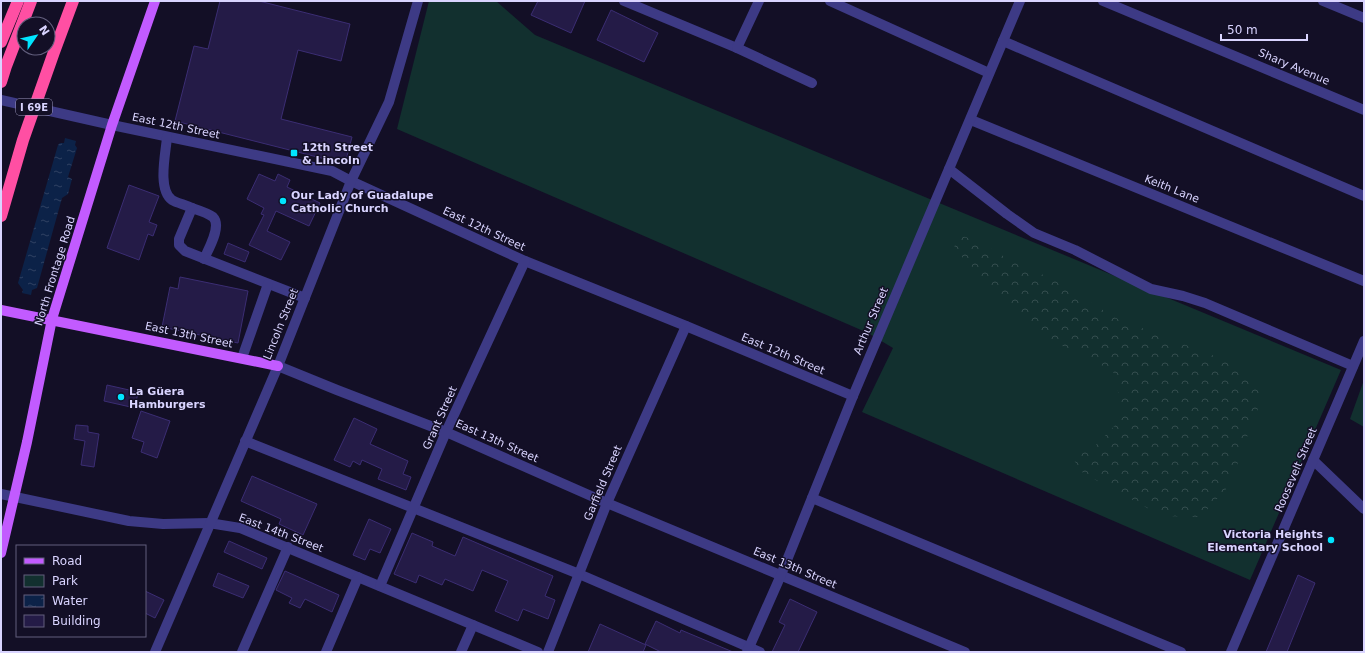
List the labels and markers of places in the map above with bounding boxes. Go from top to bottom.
place label: 12th Street & Lincoln [302,141,373,167]
marker: 12th Street & Lincoln [289,148,299,158]
place label: Our Lady of Guadalupe Catholic Church [291,189,433,215]
marker: Our Lady of Guadalupe Catholic Church [278,196,288,206]
place label: La Güera Hamburgers [129,385,206,411]
marker: La Güera Hamburgers [116,392,126,402]
place label: Victoria Heights Elementary School [1207,528,1323,554]
marker: Victoria Heights Elementary School [1326,535,1336,545]

